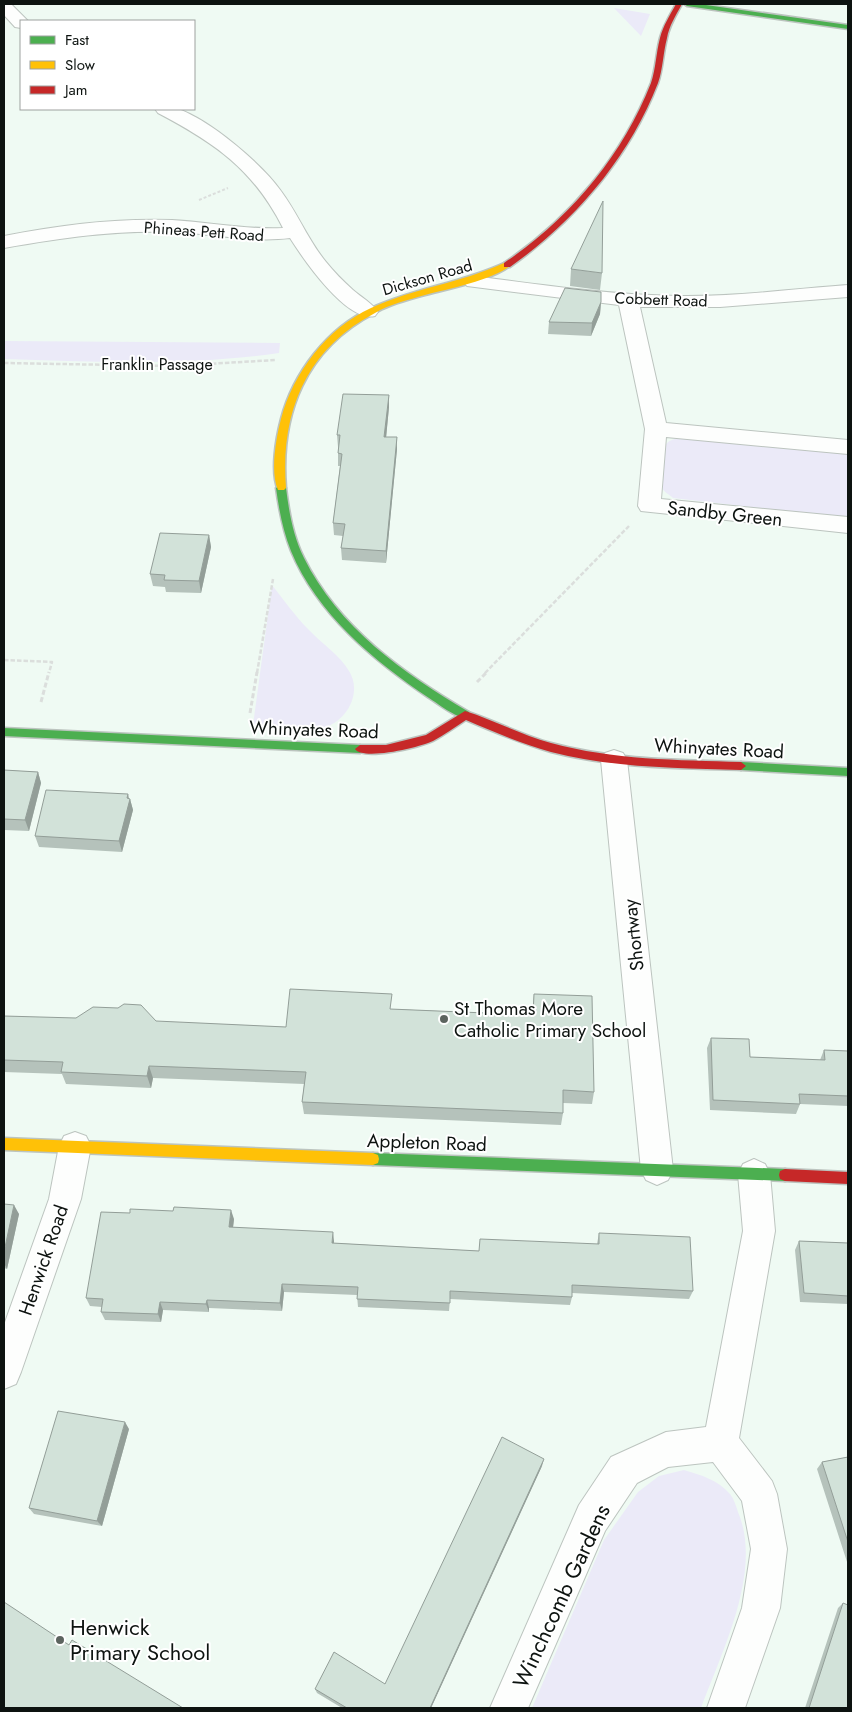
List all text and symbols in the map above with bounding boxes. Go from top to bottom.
legend [20,20,195,110]
text: Fast [65,29,89,51]
text: Slow [65,54,96,76]
text: Jam [63,79,88,101]
street label: Phineas Pett Road [143,216,265,247]
street label: Dickson Road [379,254,475,301]
street label: Cobbett Road [614,286,708,313]
street label: Franklin Passage [101,353,213,376]
street label: Sandby Green [666,494,784,533]
street label: Whinyates Road [249,714,379,745]
street label: Whinyates Road [653,732,784,765]
street label: Shortway [616,897,651,972]
place label: St Thomas More Catholic Primary School [454,995,646,1044]
marker: St Thomas More Catholic Primary School [438,1013,450,1025]
street label: Appleton Road [367,1127,487,1158]
street label: Henwick Road [12,1201,75,1319]
street label: Winchcomb Gardens [504,1499,618,1693]
place label: Henwick Primary School [70,1611,210,1668]
marker: Henwick Primary School [54,1634,66,1646]

